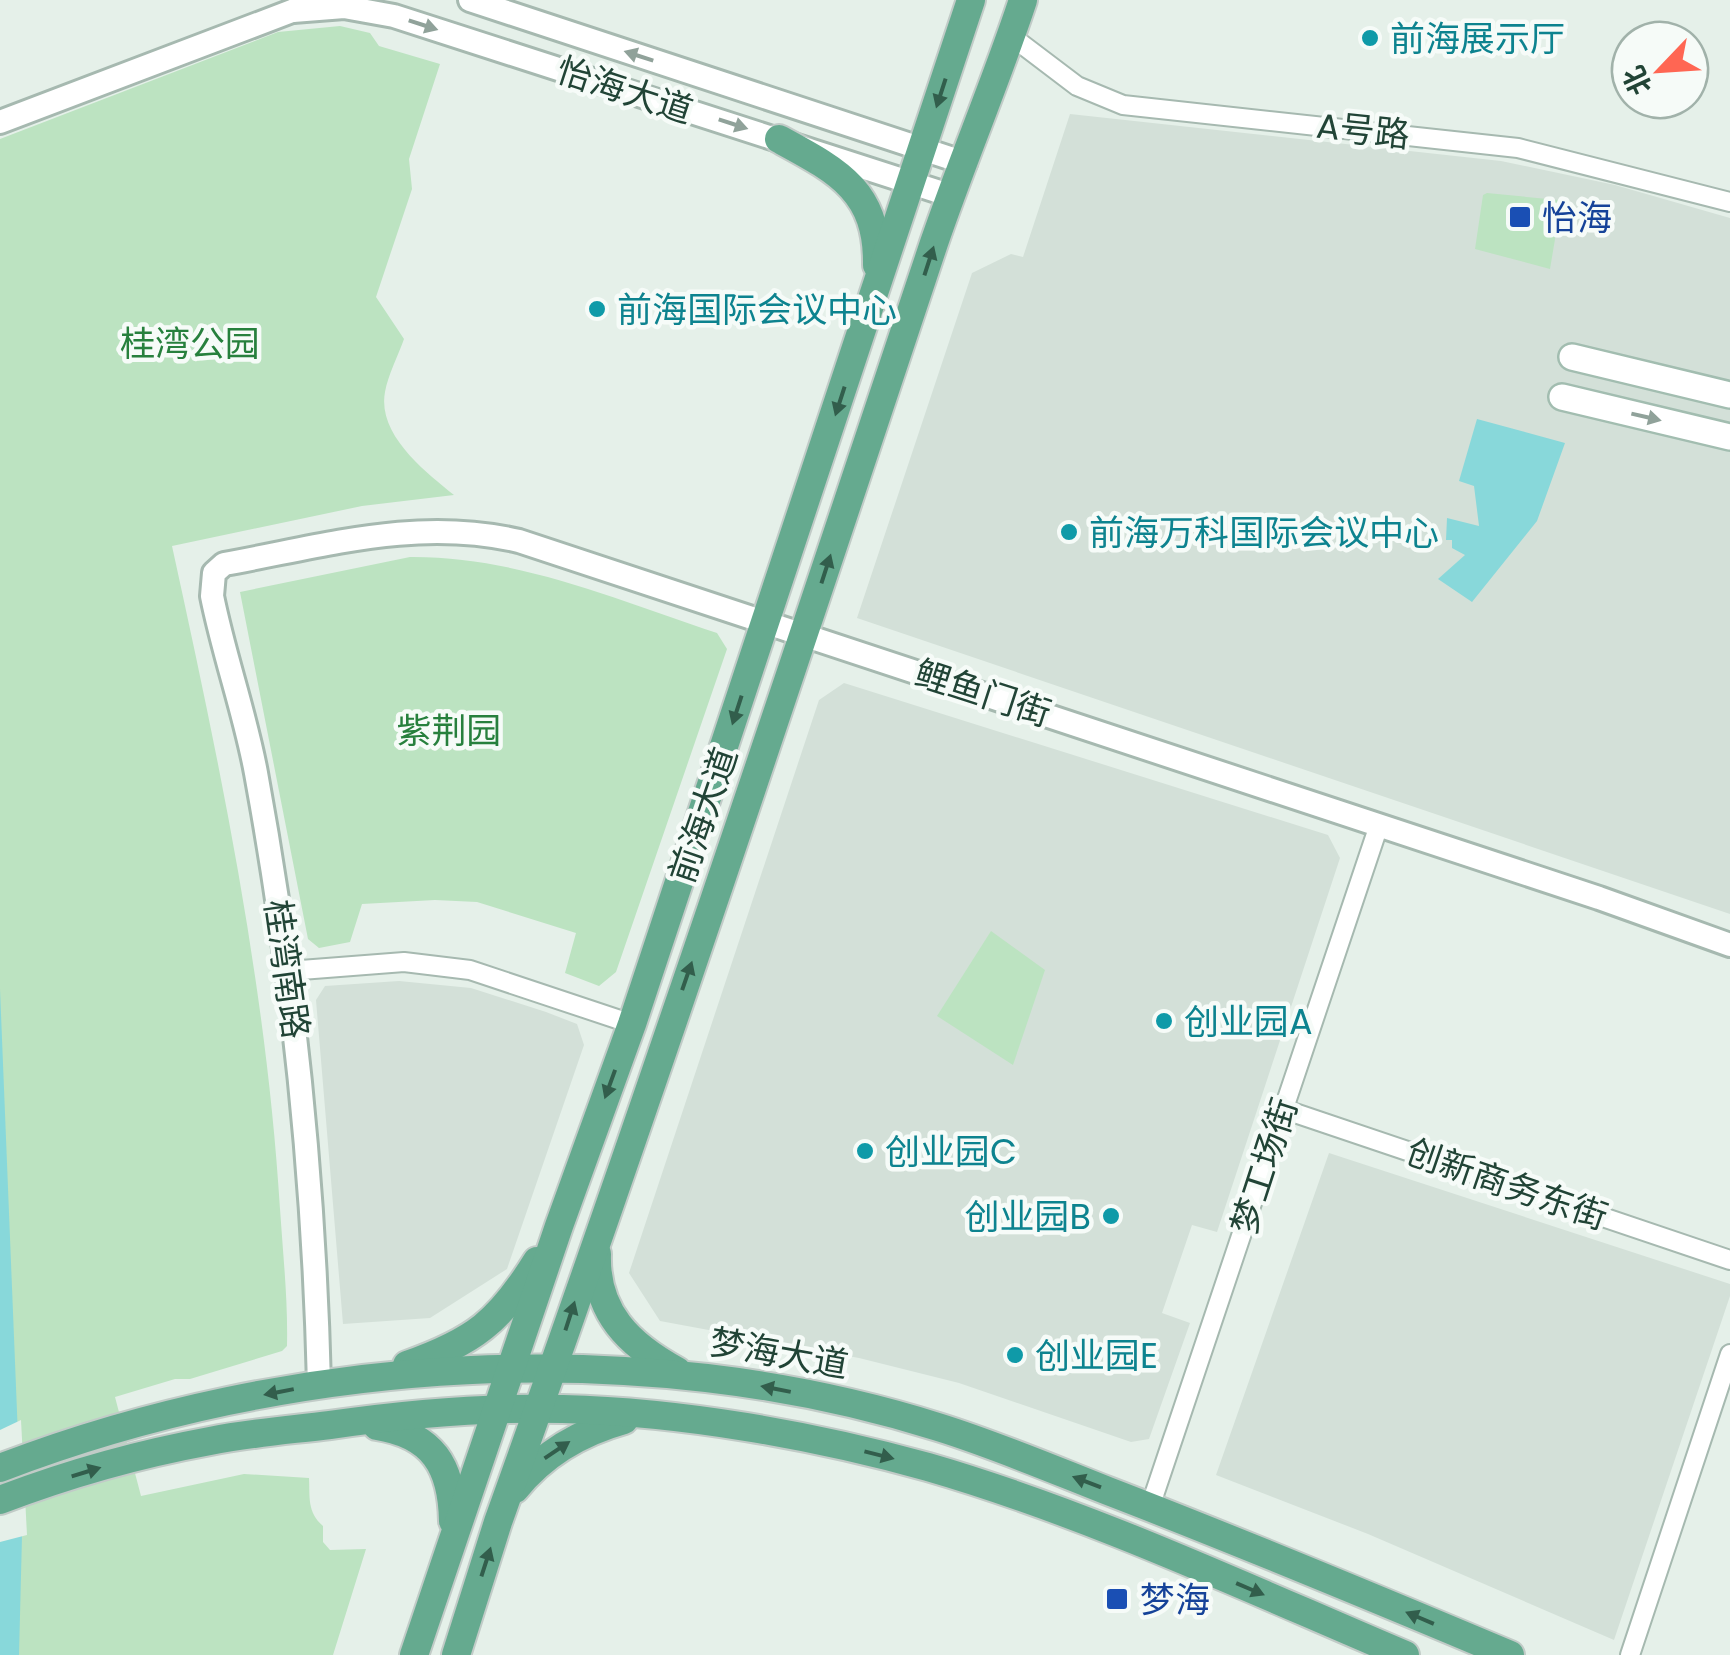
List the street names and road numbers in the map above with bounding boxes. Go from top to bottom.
street label: 怡海大道 [551,45,699,135]
street label: A号路 [1314,101,1412,159]
street label: 鲤鱼门街 [909,648,1057,738]
street label: 前海大道 [657,741,749,889]
street label: 桂湾南路 [253,896,321,1042]
street label: 梦工场街 [1219,1092,1309,1240]
street label: 创新商务东街 [1400,1127,1614,1241]
street label: 梦海大道 [706,1317,852,1389]

